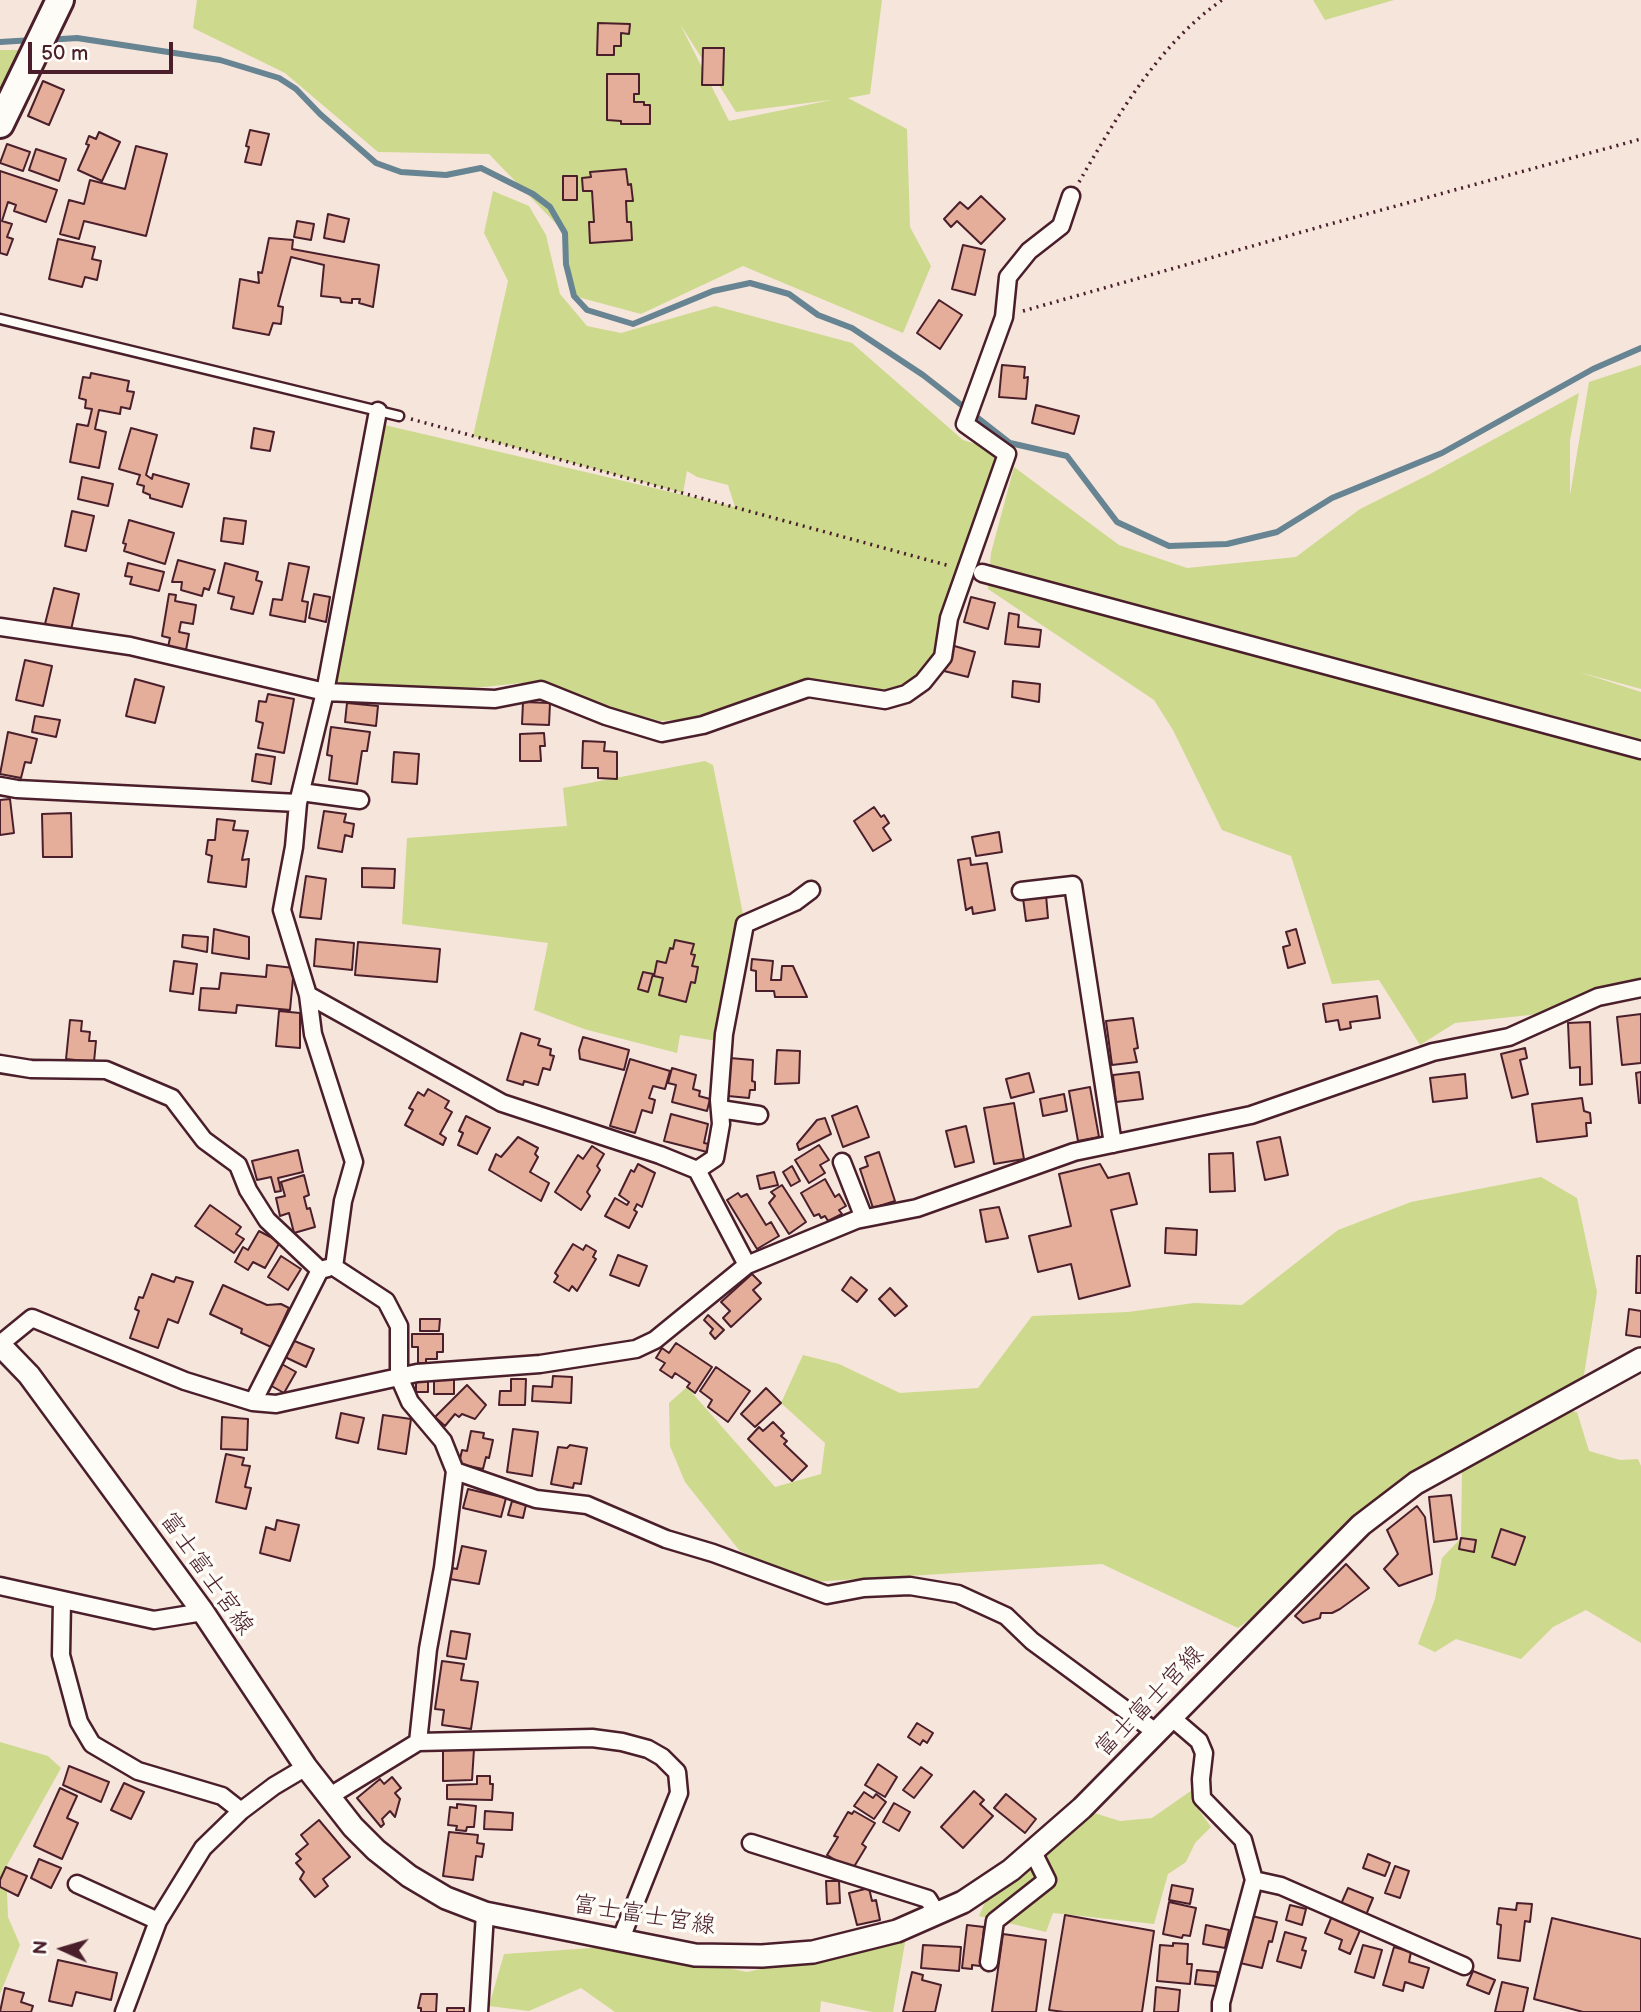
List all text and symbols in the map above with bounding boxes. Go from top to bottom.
scale bar [32,28,177,72]
text: 50 m [41,41,88,66]
street label: 富士富士宮線 [153,1507,259,1641]
street label: 富士富士宮線 [1090,1640,1210,1764]
street label: 富士富士宮線 [571,1891,717,1941]
north arrow [28,1914,98,1984]
text: N [30,1940,54,1955]

